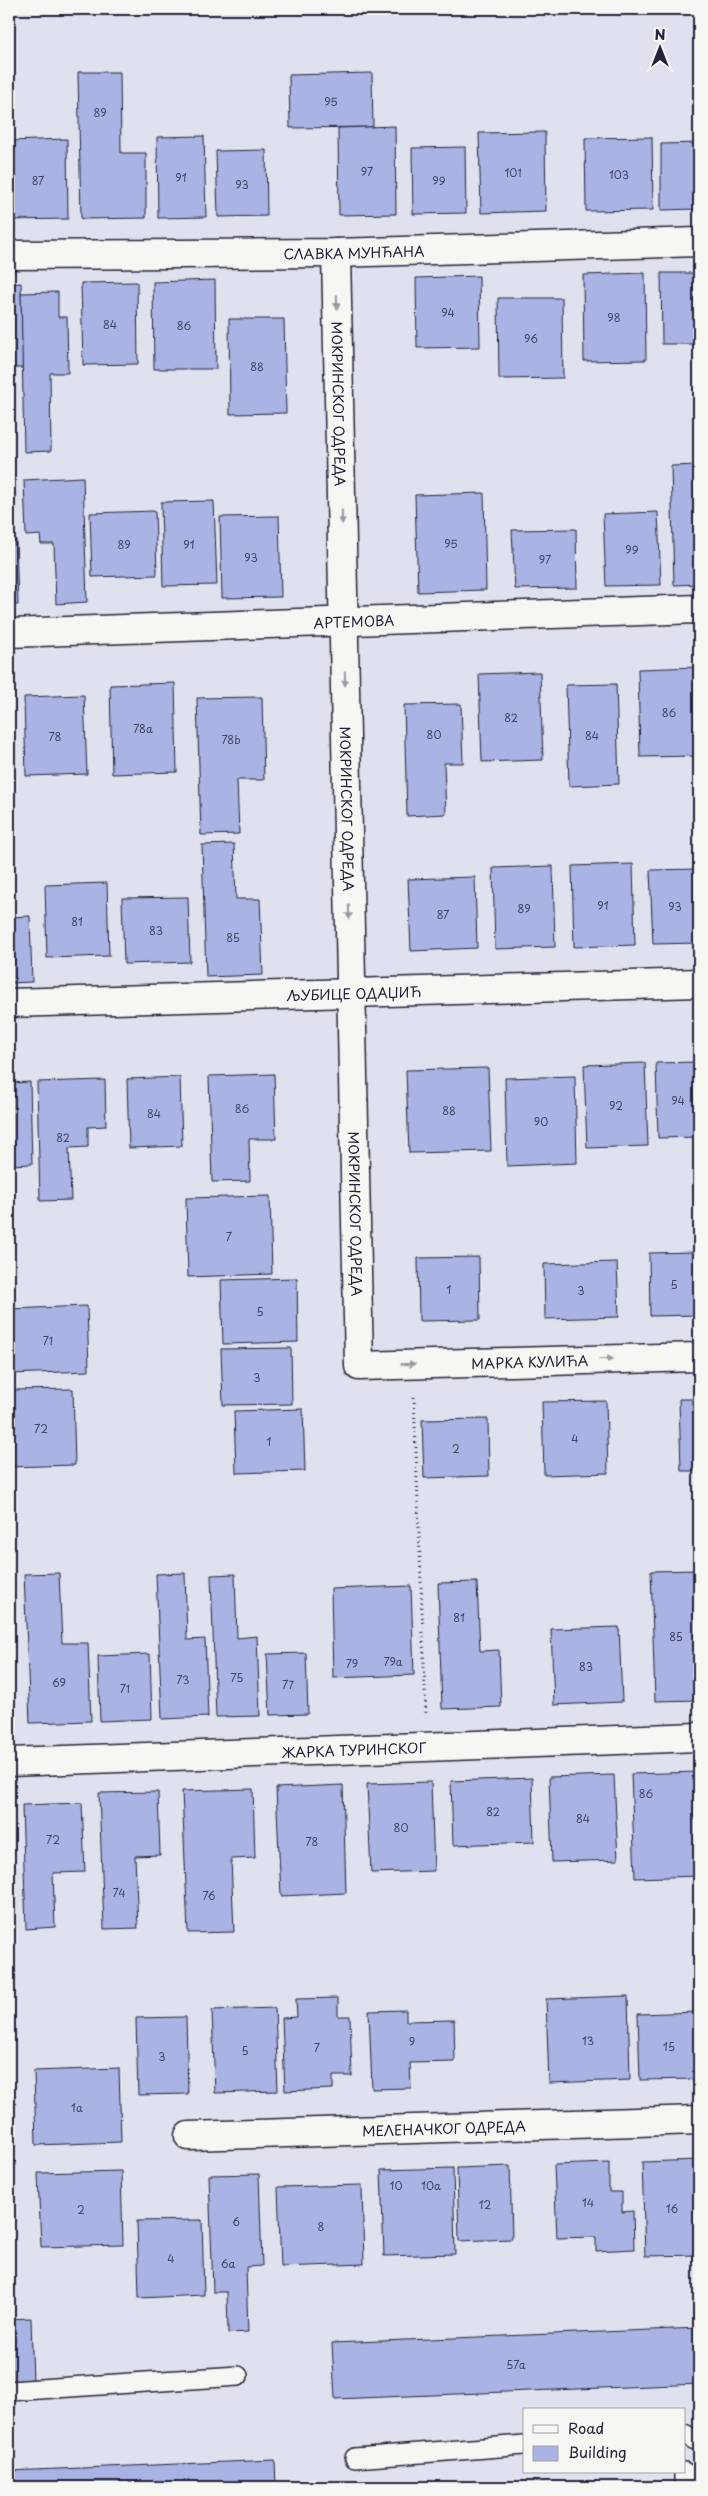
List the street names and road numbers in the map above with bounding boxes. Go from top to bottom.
street label: СЛАВКА МУНЋАНА [283,240,425,264]
street label: МОКРИНСКОГ ОДРЕДА [327,321,351,487]
street label: АРТЕМОВА [313,609,395,633]
street label: МОКРИНСКОГ ОДРЕДА [335,726,360,892]
street label: ЉУБИЦЕ ОДАЏИЋ [286,981,422,1005]
street label: МОКРИНСКОГ ОДРЕДА [344,1131,368,1297]
street label: МАРКА КУЛИЋА [471,1349,589,1374]
street label: ЖАРКА ТУРИНСКОГ [281,1736,427,1763]
street label: МЕЛЕНАЧКОГ ОДРЕДА [362,2115,526,2141]

